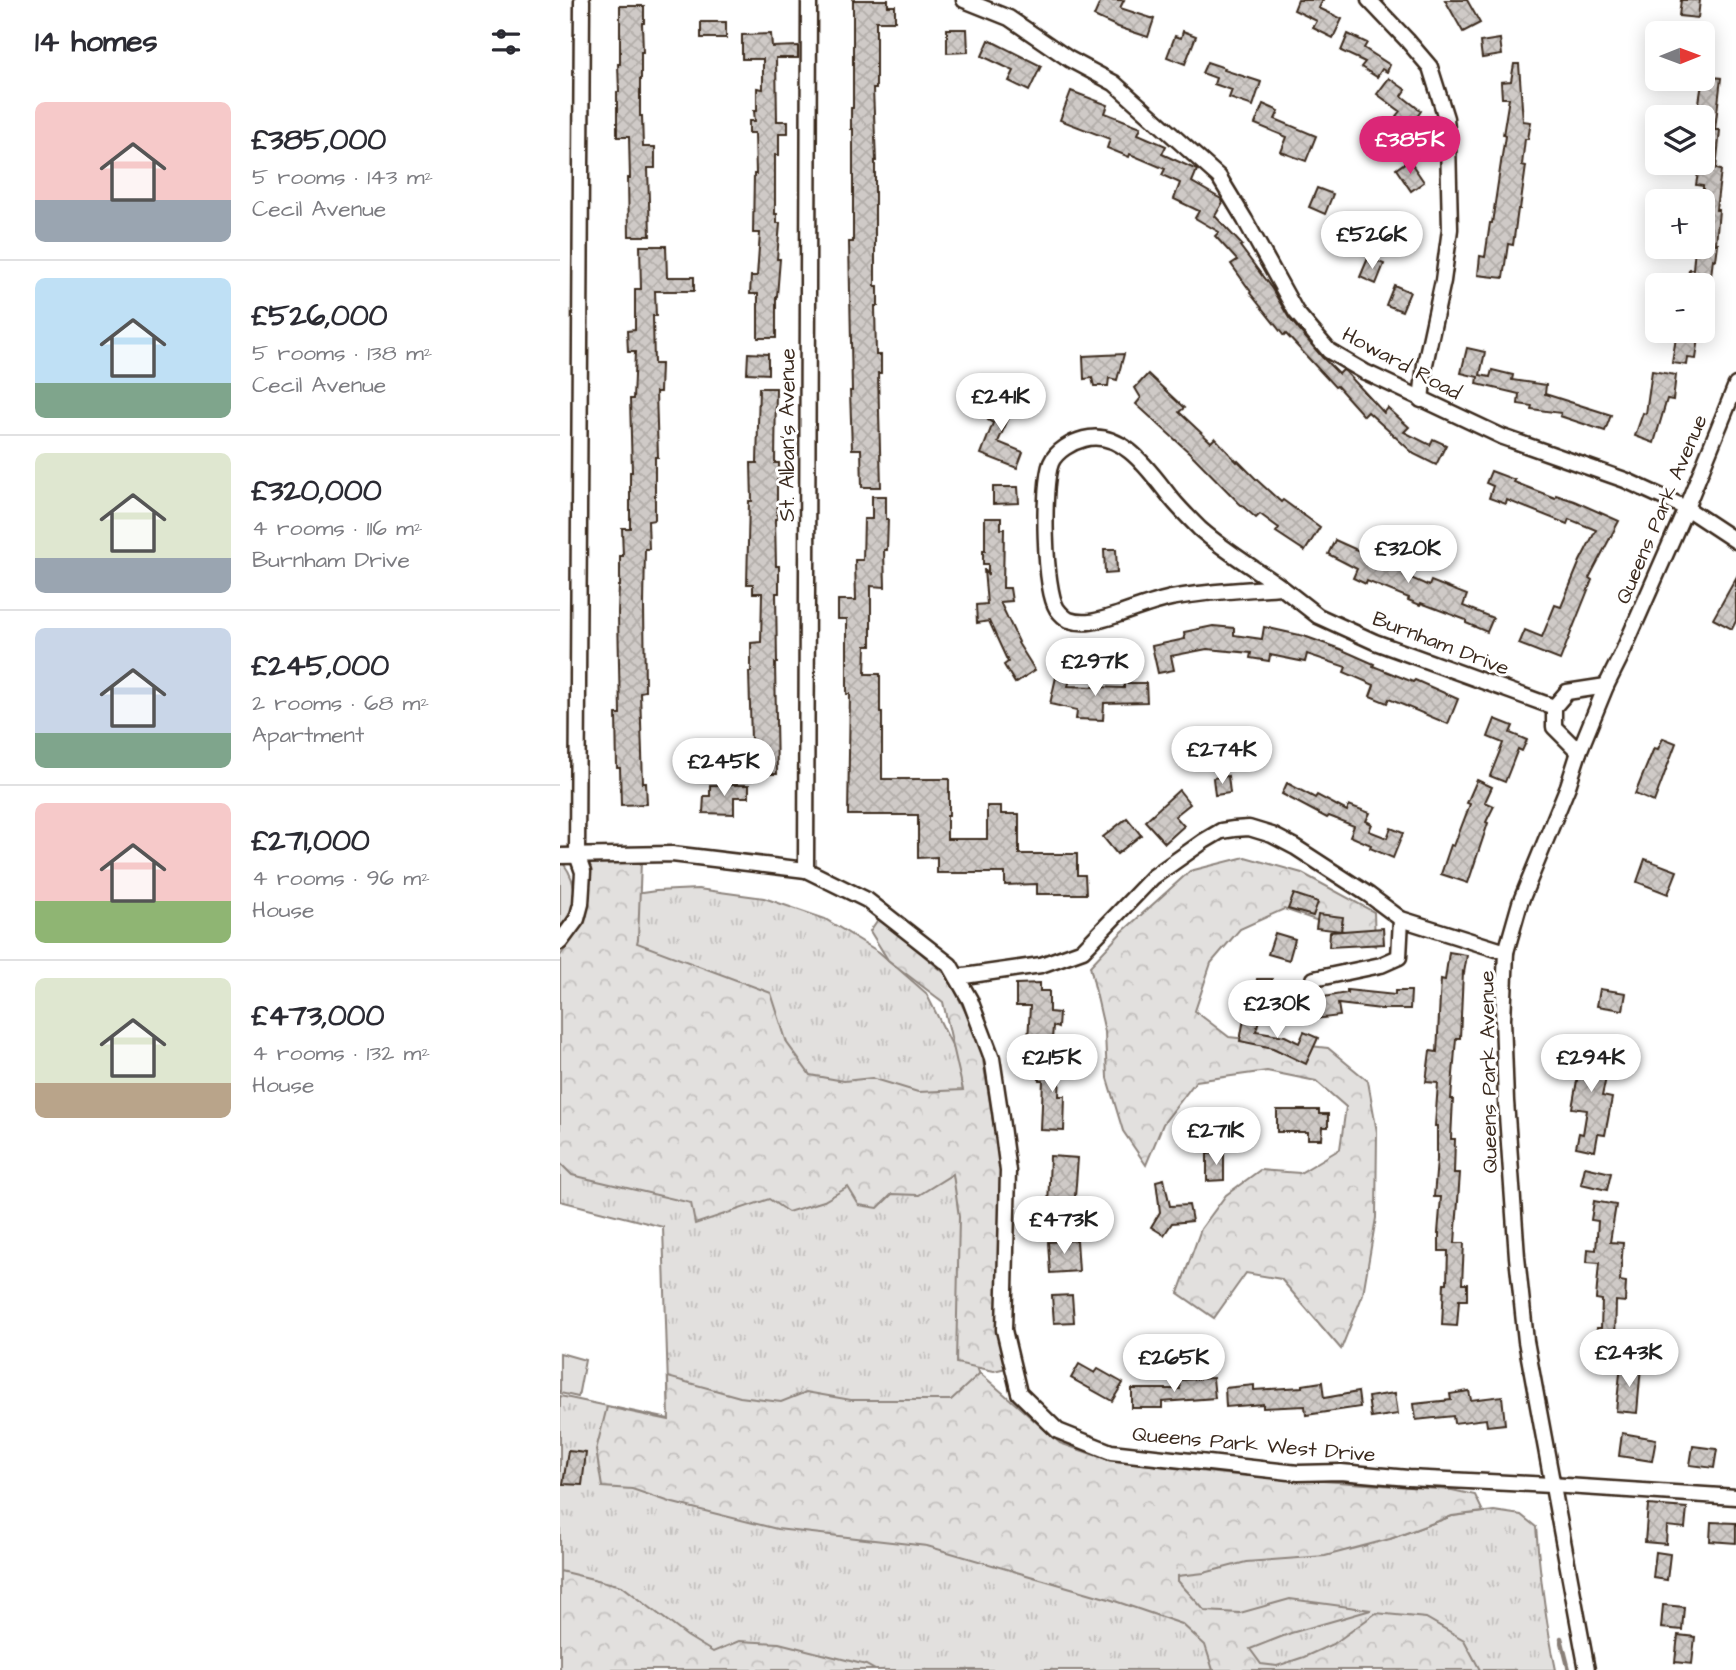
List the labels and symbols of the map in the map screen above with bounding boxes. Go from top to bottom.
north arrow [1645,21,1715,91]
pin: £385K [1361,116,1459,176]
pin: £526K [1323,212,1421,271]
street label: Howard Road [1337,320,1467,407]
street label: St. Alban's Avenue [773,348,802,522]
pin: £241K [952,374,1050,433]
street label: Queens Park Avenue [1608,410,1714,608]
pin: £320K [1359,526,1457,585]
street label: Burnham Drive [1368,604,1513,683]
pin: £297K [1046,638,1144,698]
pin: £274K [1173,726,1271,786]
pin: £245K [675,738,773,798]
street label: Queens Park Avenue [1472,970,1505,1174]
pin: £230K [1228,981,1326,1040]
pin: £215K [1003,1034,1101,1094]
pin: £294K [1542,1034,1640,1094]
pin: £271K [1167,1108,1265,1167]
pin: £473K [1015,1196,1113,1256]
pin: £243K [1580,1330,1678,1389]
pin: £265K [1125,1334,1223,1394]
street label: Queens Park West Drive [1131,1419,1377,1470]

